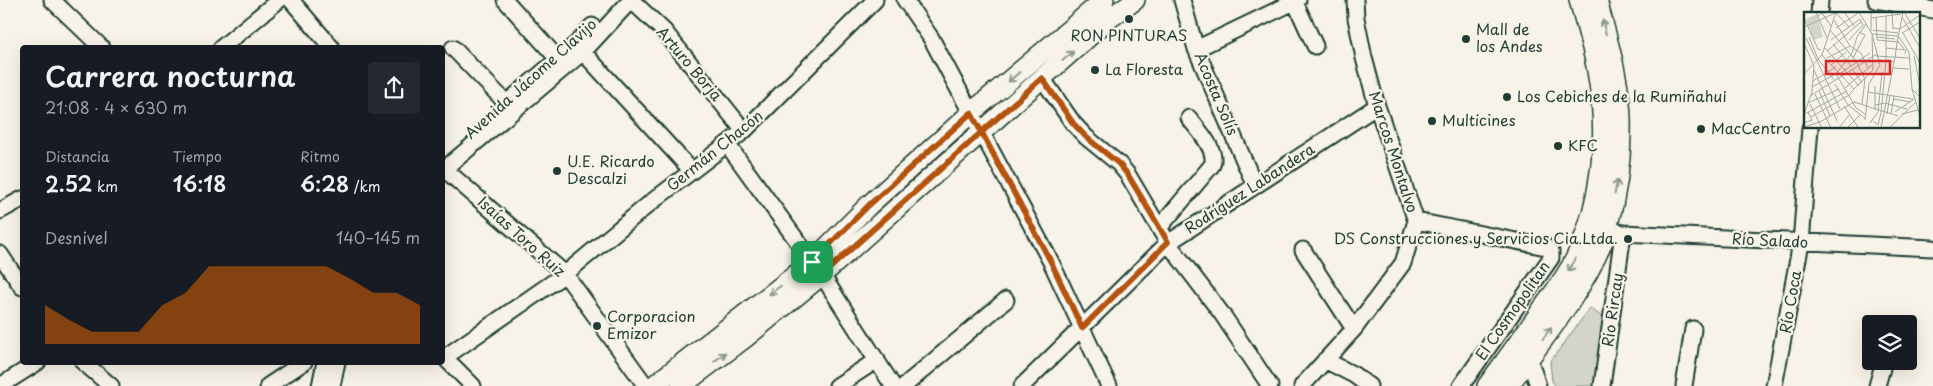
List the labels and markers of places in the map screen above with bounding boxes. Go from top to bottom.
marker: RON PINTURAS [1123,13,1135,25]
place label: Mall de los Andes [1476,17,1543,57]
place label: RON PINTURAS [1071,23,1187,46]
marker: Mall de los Andes [1460,33,1472,45]
place label: La Floresta [1105,57,1184,80]
marker: La Floresta [1089,64,1101,76]
place label: Los Cebiches de la Rumiñahui [1517,84,1727,107]
marker: Los Cebiches de la Rumiñahui [1501,91,1513,103]
place label: Multicines [1442,108,1516,131]
marker: Multicines [1426,115,1438,127]
place label: MacCentro [1711,116,1791,139]
marker: MacCentro [1695,123,1707,135]
place label: KFC [1568,133,1598,156]
marker: KFC [1552,140,1564,152]
place label: U.E. Ricardo Descalzi [567,149,655,189]
marker: U.E. Ricardo Descalzi [551,165,563,177]
place label: DS Construcciones y Servicios Cia.Ltda. [1333,226,1618,249]
marker: DS Construcciones y Servicios Cia.Ltda. [1622,233,1634,245]
pin [791,241,833,283]
place label: Corporacion Emizor [607,304,696,344]
marker: Corporacion Emizor [591,320,603,332]

